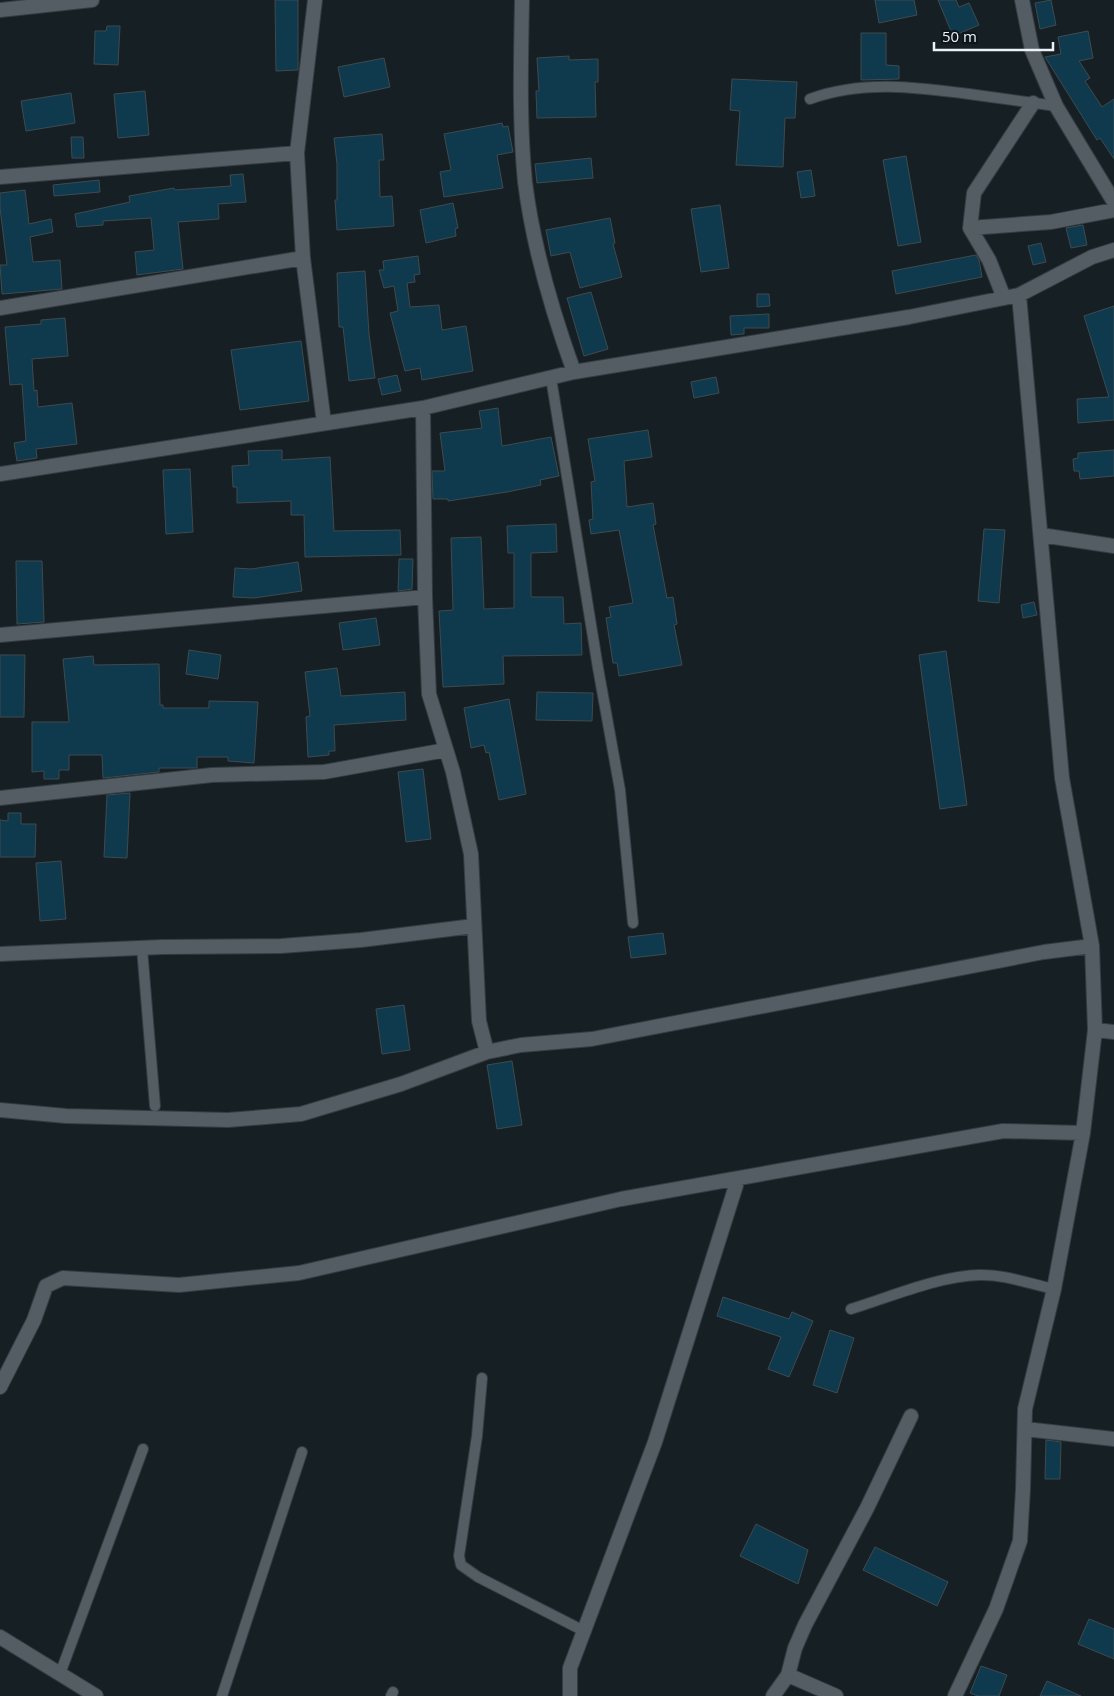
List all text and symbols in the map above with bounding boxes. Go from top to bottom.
scale bar [934,20,1053,52]
text: 50 m [942,26,977,46]

